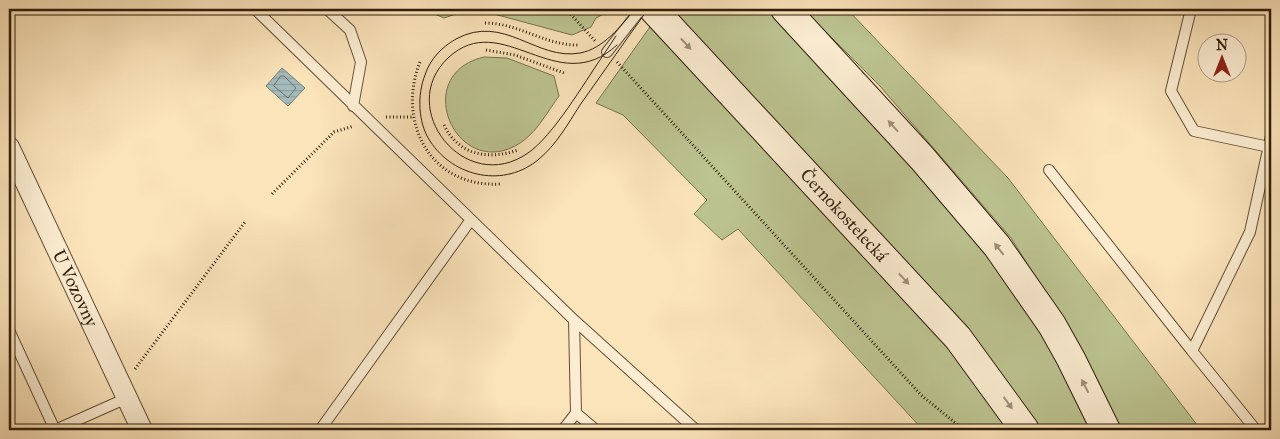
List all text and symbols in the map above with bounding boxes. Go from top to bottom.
north arrow [1198,32,1248,82]
text: N [1216,37,1228,54]
one-way arrow [680,38,692,50]
one-way arrow [887,120,899,132]
street label: Černokostelecká [795,163,893,267]
one-way arrow [994,242,1004,256]
street label: U Vozovny [48,246,103,331]
one-way arrow [898,273,910,285]
one-way arrow [1081,379,1089,393]
one-way arrow [1003,397,1013,410]

